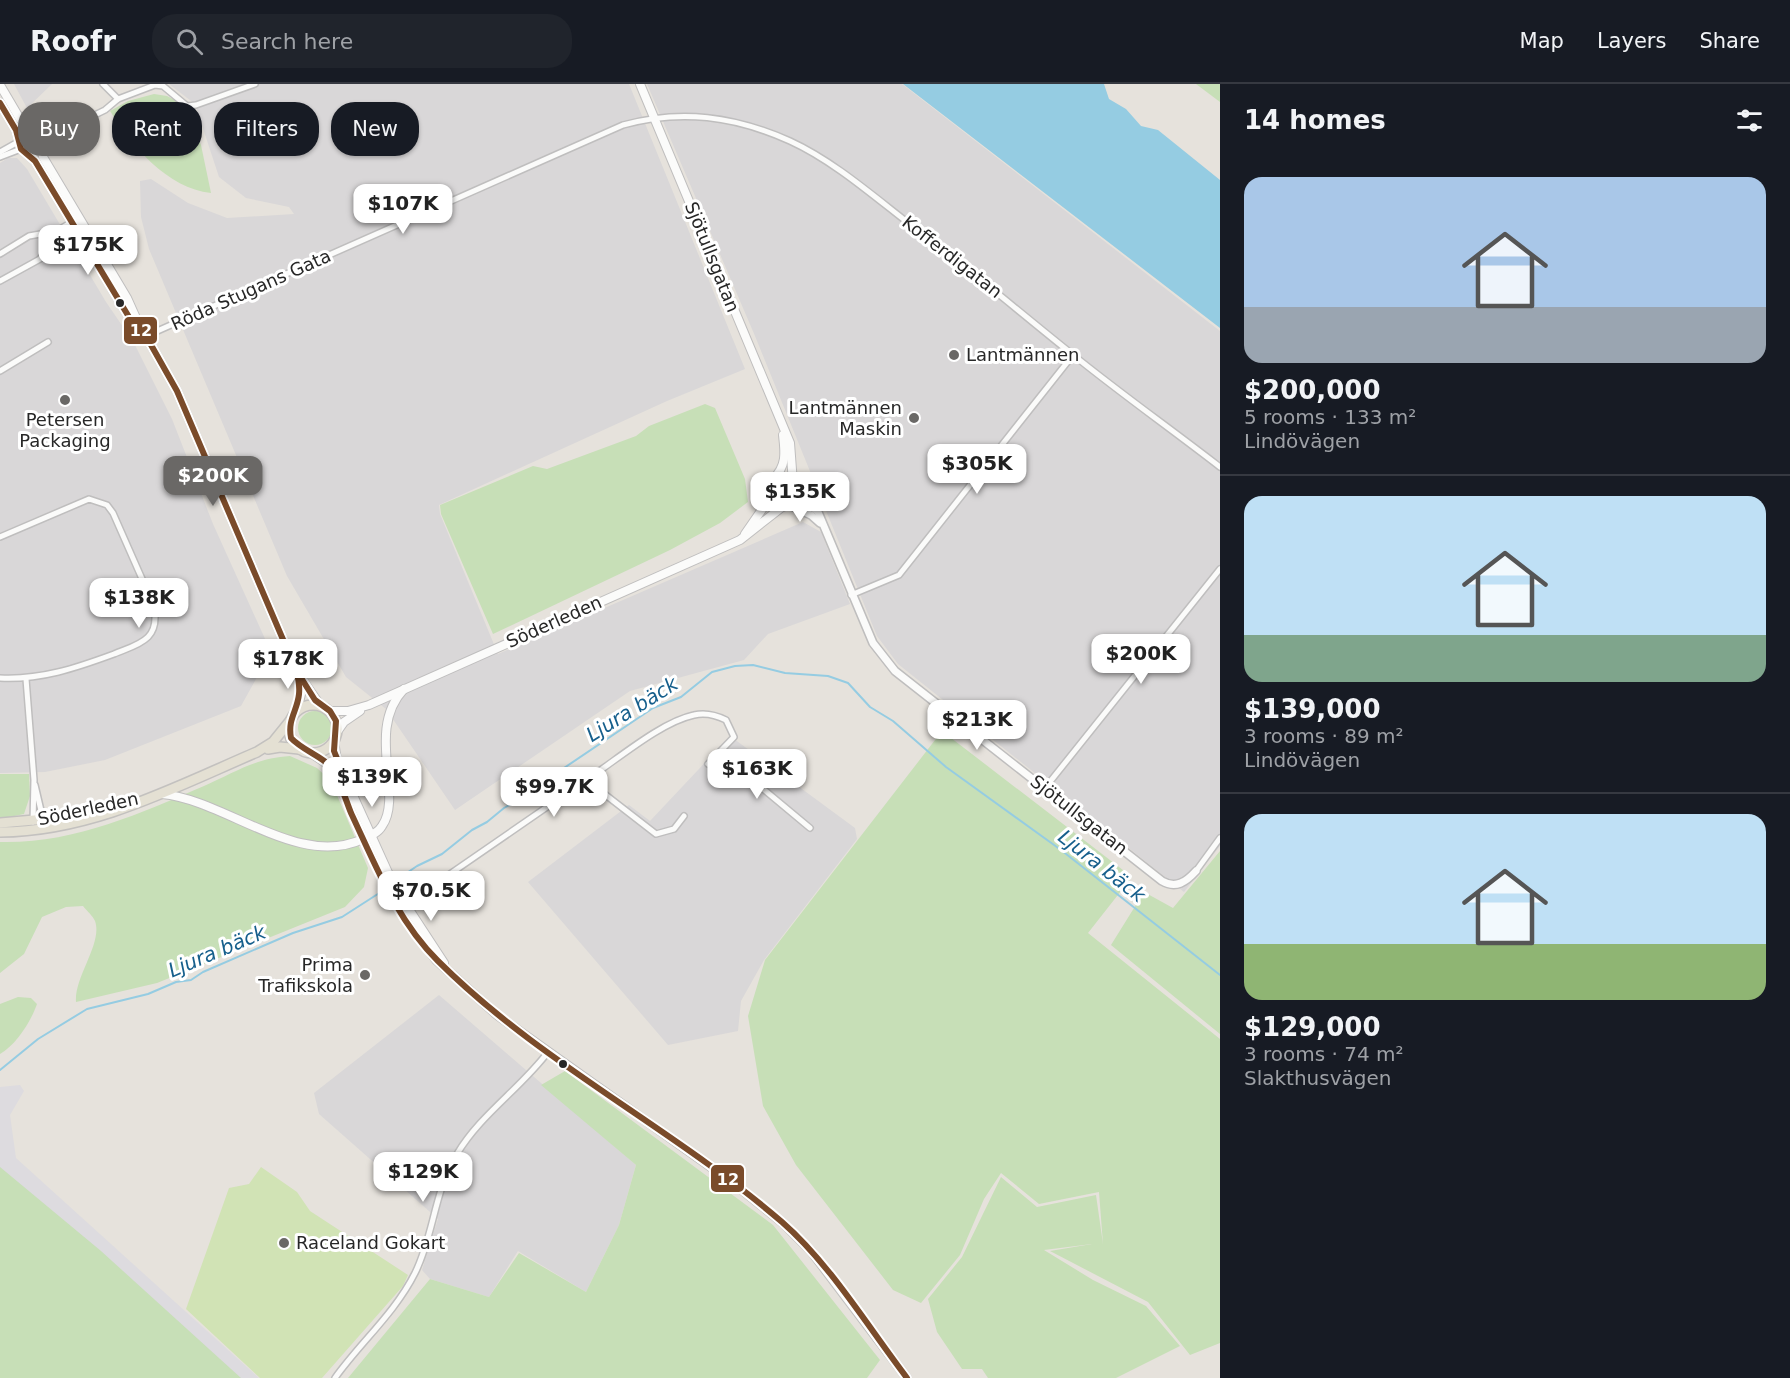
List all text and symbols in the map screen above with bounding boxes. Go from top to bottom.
search box [152,14,572,68]
text: Roofr [30,25,116,58]
icon: search [173,25,206,58]
text: Search here [221,29,353,54]
text: Map [1520,29,1564,53]
text: Layers [1597,29,1666,53]
text: Share [1699,29,1760,53]
chip: Buy [18,102,100,156]
chip: Rent [112,102,202,156]
chip: Filters [214,102,319,156]
chip: New [331,102,419,156]
icon: filters [1733,104,1766,137]
text: 14 homes [1244,105,1386,135]
pin: $107K [361,184,445,235]
text: $107K [367,191,439,215]
street label: Sjötullsgatan [681,199,744,315]
street label: Kofferdigatan [898,211,1006,302]
icon: home [1451,216,1559,324]
pin: $175K [46,225,130,276]
text: $175K [52,232,124,256]
street label: Röda Stugans Gata [168,245,334,334]
unlabelled marker [114,297,126,309]
line badge: 12 [123,316,158,345]
text: 12 [130,321,152,340]
place label: Lantmännen [966,344,1079,365]
marker: Lantmännen [947,348,961,362]
text: $200,000 [1244,375,1381,405]
marker: Petersen Packaging [58,393,72,407]
place label: Lantmännen Maskin [789,397,902,439]
text: 5 rooms · 133 m² [1244,405,1416,429]
place label: Petersen Packaging [19,409,111,451]
marker: Lantmännen Maskin [907,411,921,425]
text: Lindövägen [1244,429,1360,453]
pin: $305K [935,444,1019,495]
text: $305K [941,451,1013,475]
pin: $200K [171,456,255,507]
text: $200K [177,463,249,487]
pin: $135K [758,472,842,523]
text: $135K [764,479,836,503]
icon: home [1451,535,1559,643]
pin: $138K [97,578,181,629]
text: $138K [103,585,175,609]
street label: Söderleden [503,591,605,652]
pin: $200K [1099,634,1183,685]
pin: $178K [246,639,330,690]
text: $200K [1105,641,1177,665]
text: $178K [252,646,324,670]
water label: Ljura bäck [582,671,684,747]
text: $139,000 [1244,694,1381,724]
pin: $213K [935,700,1019,751]
text: $213K [941,707,1013,731]
text: 3 rooms · 89 m² [1244,724,1404,748]
text: Lindövägen [1244,748,1360,772]
pin: $163K [715,749,799,800]
text: $163K [721,756,793,780]
pin: $139K [330,757,414,808]
text: $139K [336,764,408,788]
pin: $99.7K [505,767,603,818]
street label: Sjötullsgatan [1027,770,1132,859]
text: $99.7K [515,774,593,798]
street label: Söderleden [36,788,140,829]
water label: Ljura bäck [1054,825,1151,908]
icon: home [1451,853,1559,961]
pin: $70.5K [382,871,480,922]
text: $70.5K [392,878,470,902]
water label: Ljura bäck [165,919,271,982]
place label: Prima Trafikskola [257,954,353,996]
marker: Prima Trafikskola [358,968,372,982]
text: $129,000 [1244,1012,1381,1042]
text: 3 rooms · 74 m² [1244,1042,1404,1066]
unlabelled marker [557,1058,569,1070]
text: Slakthusvägen [1244,1066,1391,1090]
pin: $129K [381,1152,465,1203]
text: $129K [387,1159,459,1183]
line badge: 12 [710,1164,745,1193]
text: 12 [717,1170,739,1189]
place label: Raceland Gokart [296,1232,445,1253]
marker: Raceland Gokart [277,1236,291,1250]

